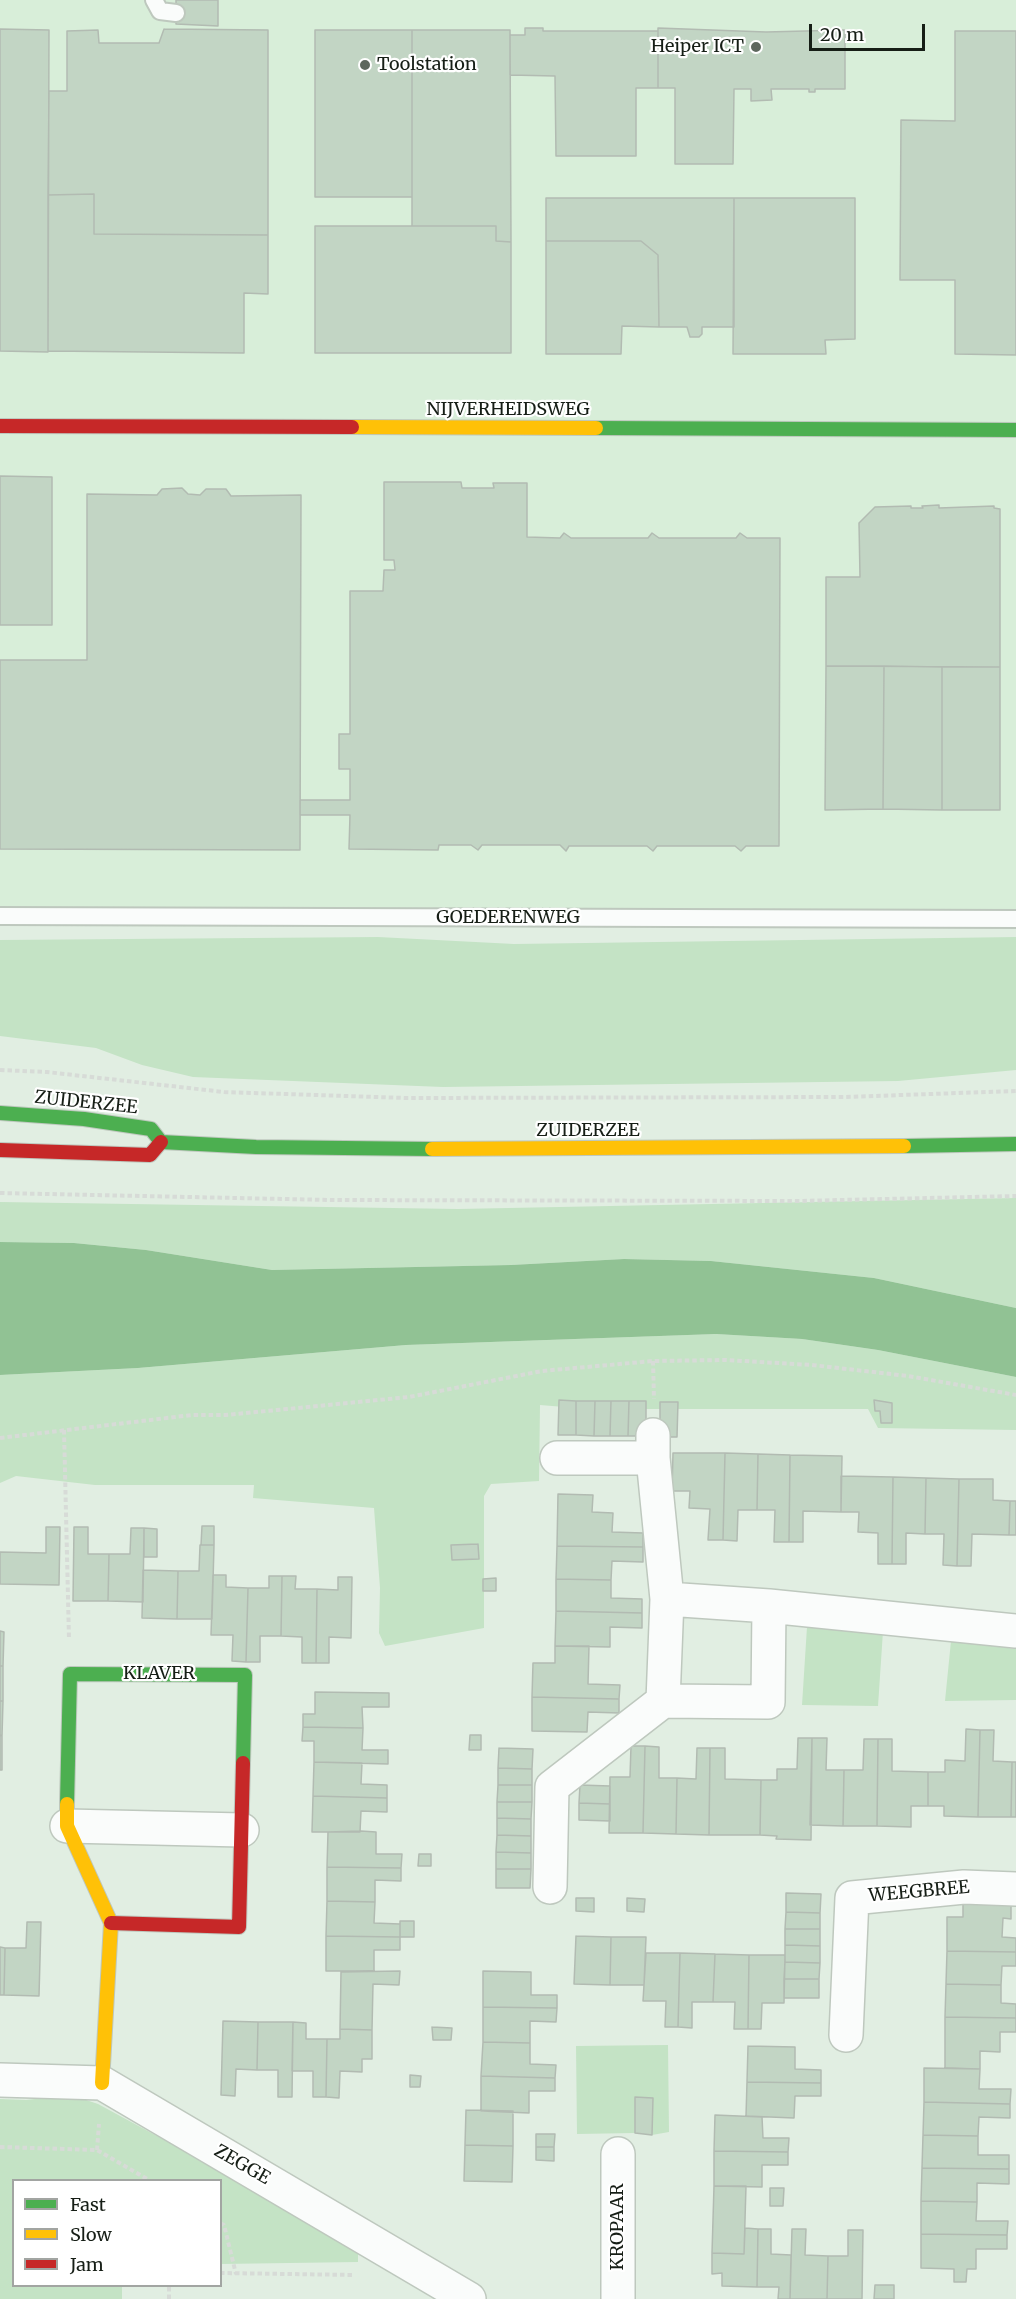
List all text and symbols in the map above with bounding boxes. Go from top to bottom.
scale bar [812,12,928,50]
text: 20 m [820,23,864,46]
place label: Heiper ICT [651,36,744,58]
marker: Heiper ICT [749,40,763,54]
place label: Toolstation [377,54,477,76]
marker: Toolstation [358,58,372,72]
street label: NIJVERHEIDSWEG [426,399,590,421]
street label: GOEDERENWEG [436,907,580,929]
street label: ZUIDERZEE [33,1087,139,1119]
street label: ZUIDERZEE [536,1120,640,1142]
street label: KLAVER [123,1663,195,1685]
street label: WEEGBREE [868,1877,970,1907]
street label: ZEGGE [210,2140,274,2190]
legend [12,2179,222,2287]
street label: KROPAAR [607,2184,629,2270]
text: Fast [70,2193,106,2216]
text: Slow [70,2223,112,2246]
text: Jam [70,2253,104,2276]

